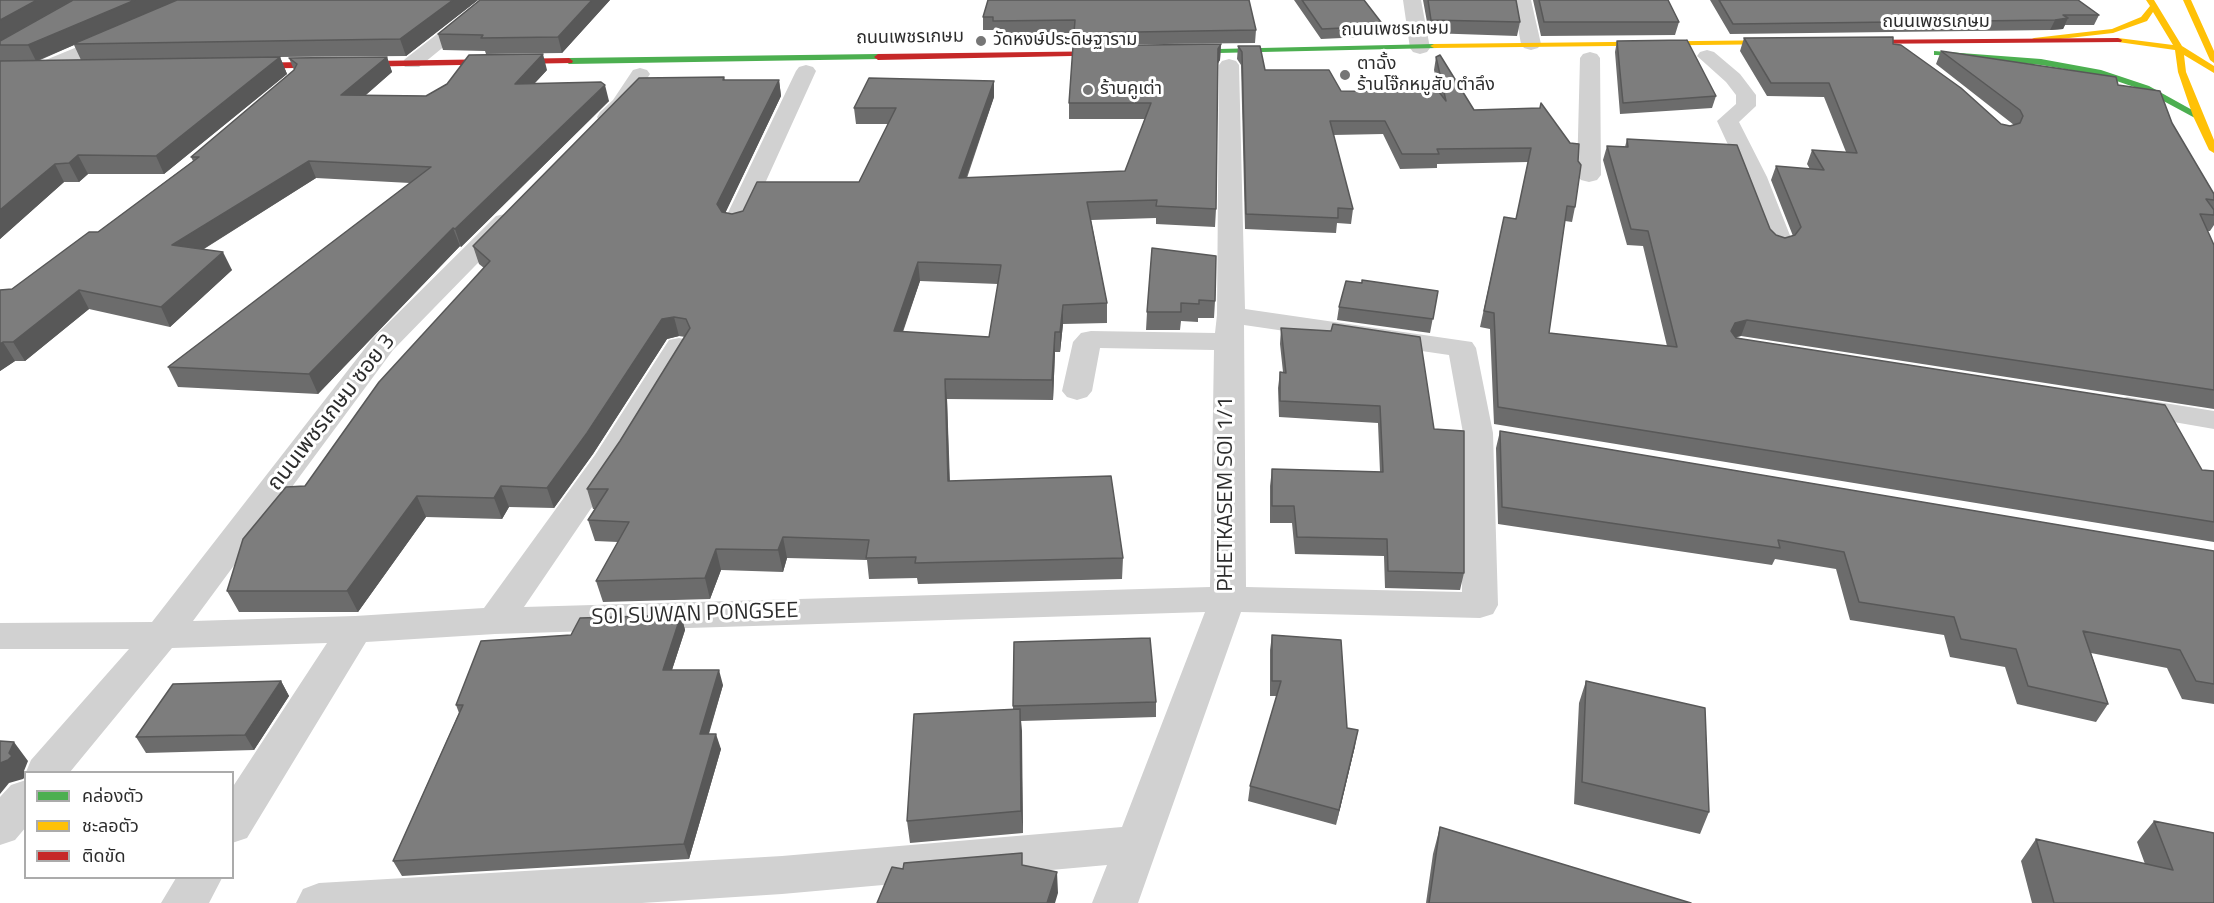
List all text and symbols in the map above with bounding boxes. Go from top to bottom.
street label: ถนนเพชรเกษม [1882,12,1990,34]
street label: ถนนเพชรเกษม [1341,18,1449,42]
street label: ถนนเพชรเกษม [856,26,964,50]
place label: วัดหงษ์ประดิษฐาราม [993,30,1137,52]
marker: วัดหงษ์ประดิษฐาราม [974,34,988,48]
place label: ตาฉั้ง ร้านโจ๊กหมูสับ ตำลึง [1357,54,1495,97]
marker: ตาฉั้ง ร้านโจ๊กหมูสับ ตำลึง [1338,68,1352,82]
place label: ร้านคูเต่า [1100,79,1162,101]
marker: ร้านคูเต่า [1081,83,1095,97]
street label: ถนนเพชรเกษม ซอย 3 [263,329,401,497]
street label: PHETKASEM SOI 1/1 [1214,397,1240,591]
street label: SOI SUWAN PONGSEE [591,598,799,632]
legend [24,771,234,879]
text: คล่องตัว [82,782,144,809]
text: ชะลอตัว [82,812,139,839]
text: ติดขัด [82,842,125,869]

